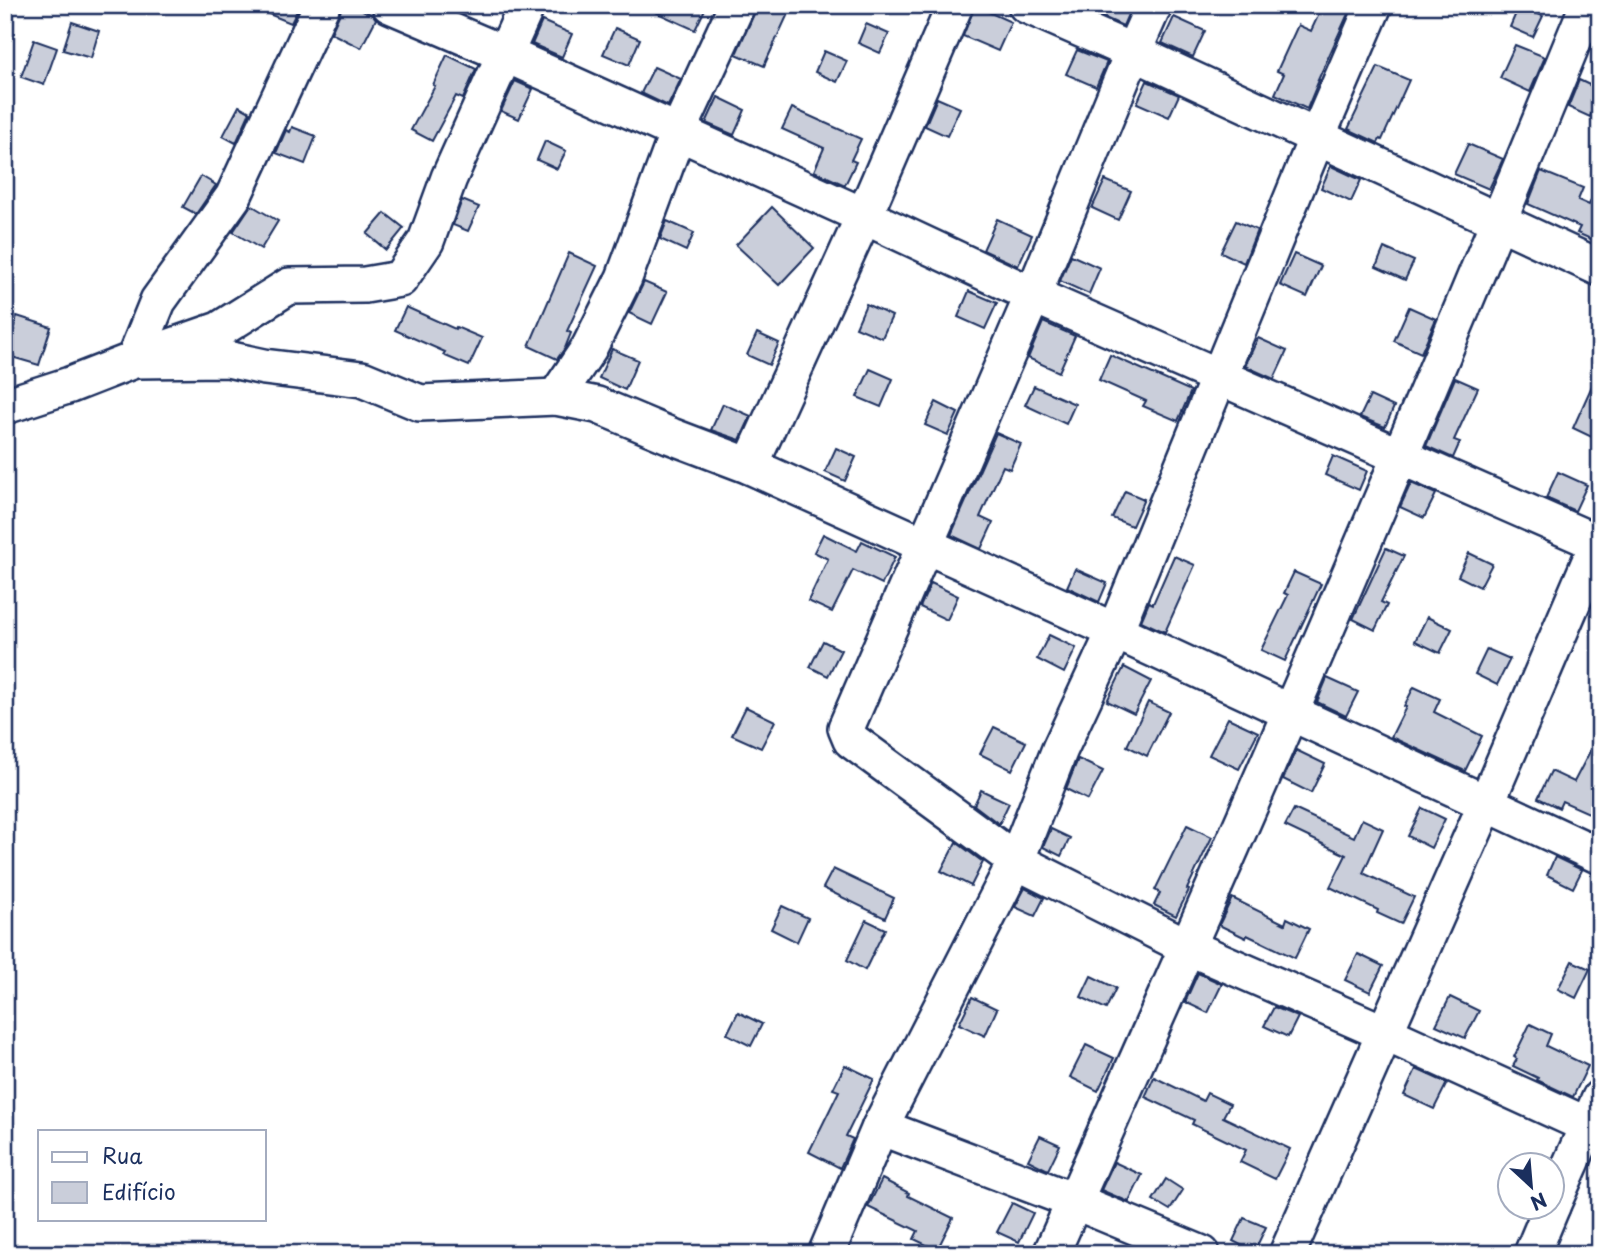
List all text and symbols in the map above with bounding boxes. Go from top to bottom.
legend [38,1130,266,1220]
text: Rua [102,1139,143,1171]
north arrow [1496,1150,1566,1220]
text: Edifício [102,1175,176,1207]
text: N [1526,1186,1552,1218]

